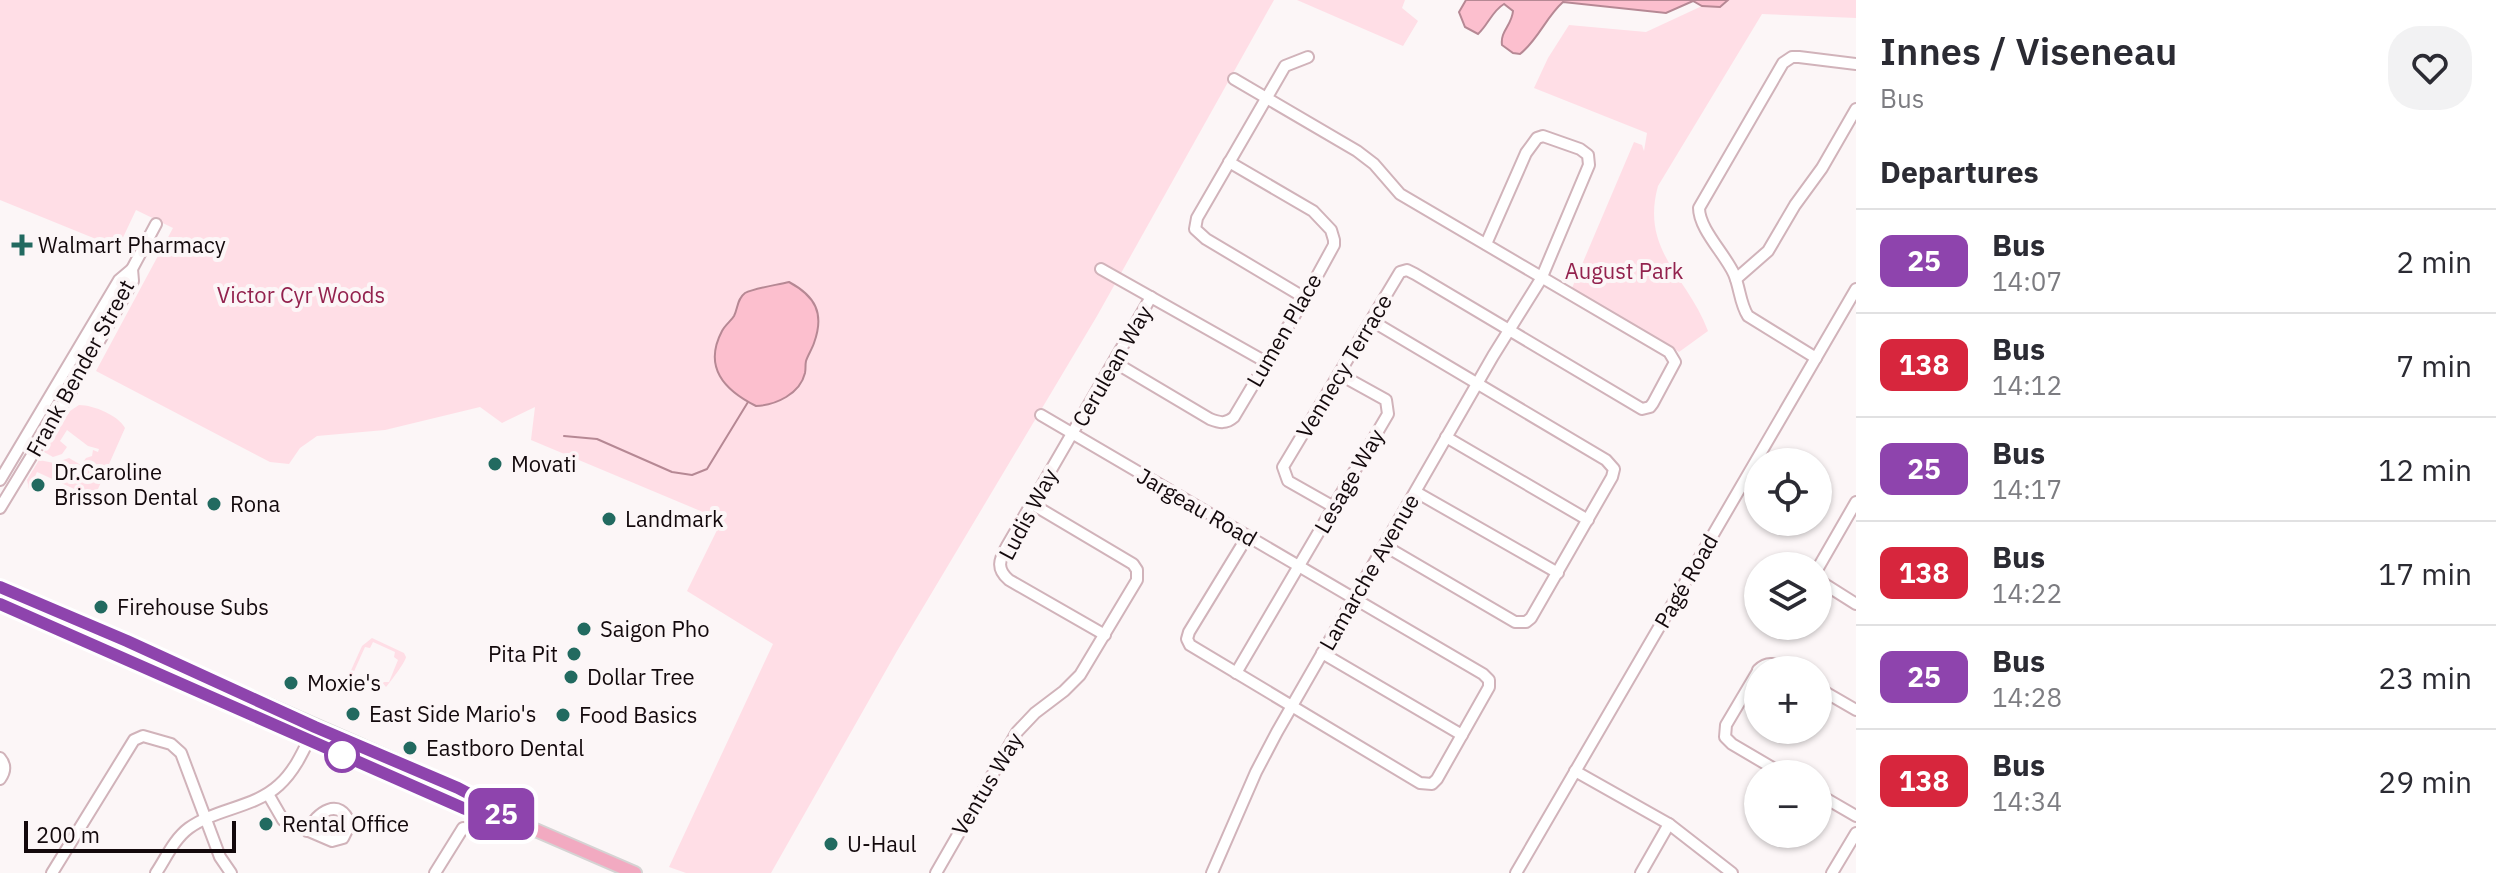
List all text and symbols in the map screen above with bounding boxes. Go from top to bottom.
text: Innes / Viseneau [1880,26,2177,75]
button: heart [2388,26,2472,110]
text: Bus [1880,81,1924,115]
text: Departures [1880,152,2039,191]
text: Bus [1992,225,2045,264]
place label: Walmart Pharmacy [38,230,226,259]
marker: Walmart Pharmacy [13,236,31,254]
text: 25 [1907,242,1941,279]
text: 2 min [2396,242,2472,281]
park label: August Park [1565,256,1684,285]
text: 14:07 [1992,264,2062,298]
street label: Lumen Place [1239,268,1328,392]
street label: Frank Bender Street [19,274,140,461]
park label: Victor Cyr Woods [217,280,385,309]
street label: Vennecy Terrace [1289,288,1398,443]
street label: Cerulean Way [1065,300,1158,432]
text: Bus [1992,329,2045,368]
text: 138 [1899,346,1949,383]
text: 7 min [2396,346,2472,385]
text: 14:12 [1992,368,2062,402]
street label: Lesage Way [1307,423,1390,538]
text: Bus [1992,433,2045,472]
map controls [1744,448,1832,848]
button: locate [1744,448,1832,536]
place label: Movati [511,449,577,478]
text: 25 [1907,450,1941,487]
text: 12 min [2378,450,2472,489]
marker: Movati [486,455,504,473]
place label: Dr.Caroline Brisson Dental [54,457,198,511]
street label: Jargeau Road [1132,460,1263,553]
street label: Ludis Way [991,463,1064,564]
text: 14:17 [1992,472,2062,506]
marker: Dr.Caroline Brisson Dental [29,476,47,494]
street label: Lamarche Avenue [1312,488,1425,655]
place label: Rona [230,489,281,518]
marker: Rona [205,495,223,513]
place label: Landmark [625,504,724,533]
marker: Landmark [600,510,618,528]
street label: Pagé Road [1647,528,1724,633]
text: Bus [1992,537,2045,576]
button: layers [1744,552,1832,640]
text: 138 [1899,554,1949,591]
text: 17 min [2378,554,2472,593]
text: 14:22 [1992,576,2062,610]
place label: Firehouse Subs [117,592,269,621]
marker: Firehouse Subs [92,598,110,616]
place label: Saigon Pho [600,614,710,643]
marker: Saigon Pho [575,620,593,638]
place label: Pita Pit [488,639,558,668]
text: Bus [1992,641,2045,680]
marker: Pita Pit [565,645,583,663]
button: + [1744,656,1832,744]
text: 25 [1907,658,1941,695]
text: 23 min [2378,658,2472,697]
place label: Dollar Tree [587,662,695,691]
place label: Moxie's [307,668,381,697]
marker: Dollar Tree [562,668,580,686]
marker: Moxie's [282,674,300,692]
text: 14:28 [1992,680,2062,714]
place label: East Side Mario's [369,699,536,728]
place label: Food Basics [579,700,697,729]
marker: East Side Mario's [344,705,362,723]
marker: Food Basics [554,706,572,724]
street label: Ventus Way [944,727,1029,841]
place label: Eastboro Dental [426,733,584,762]
unlabelled marker [325,738,359,772]
marker: Eastboro Dental [401,739,419,757]
text: Bus [1992,745,2045,784]
button: − [1744,760,1832,848]
text: 138 [1899,762,1949,799]
text: 29 min [2378,762,2472,801]
text: 14:34 [1992,784,2062,818]
line badge: 25 [465,788,537,840]
text: 25 [484,795,518,832]
place label: Rental Office [282,809,409,838]
marker: Rental Office [257,815,275,833]
scale bar [24,817,236,853]
text: 200 m [36,820,100,849]
place label: U-Haul [847,829,916,858]
marker: U-Haul [822,835,840,853]

